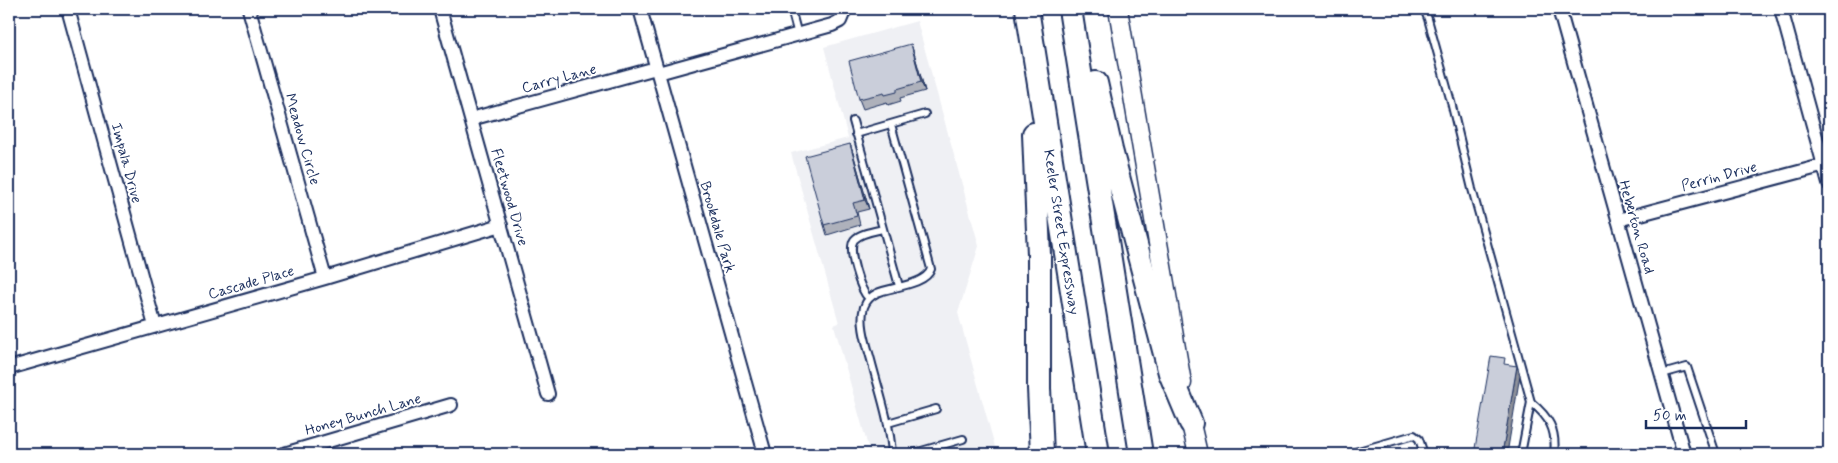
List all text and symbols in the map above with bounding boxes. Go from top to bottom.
street label: Carry Lane [520,59,599,99]
street label: Meadow Circle [279,91,325,188]
street label: Impala Drive [106,121,146,206]
street label: Fleetwood Drive [486,146,533,249]
street label: Keeler Street Expressway [1038,148,1084,317]
street label: Perrin Drive [1679,157,1760,197]
street label: Heberton Road [1613,178,1659,276]
street label: Brookdale Park [694,179,740,275]
street label: Cascade Place [206,261,297,305]
street label: Honey Bunch Lane [303,389,424,441]
scale bar [1646,398,1746,430]
text: 50 m [1653,406,1687,426]

